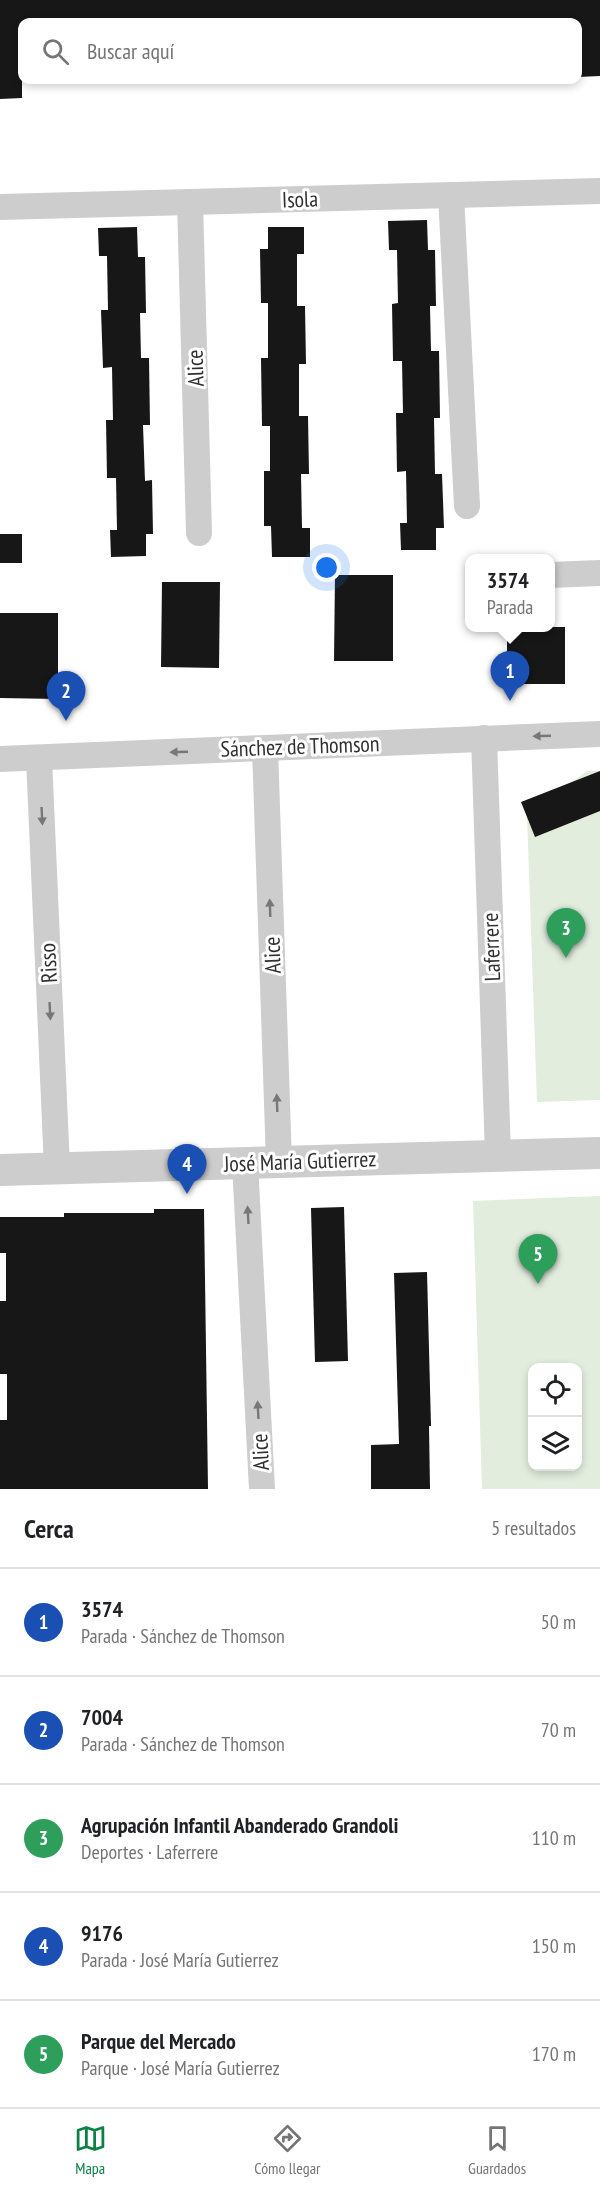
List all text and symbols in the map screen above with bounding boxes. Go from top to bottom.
search box [18,18,582,84]
icon: search [39,35,72,68]
text: Buscar aquí [87,37,174,65]
street label: Isola [282,184,318,214]
street label: Alice [180,349,210,387]
your location [312,553,341,582]
popup [465,554,555,632]
text: 3574 [487,566,529,594]
text: Parada [487,594,533,620]
pin: 1 [490,652,530,701]
pin: 2 [46,672,86,721]
street label: Sánchez de Thomson [220,729,380,763]
one-way arrow [532,731,551,741]
one-way arrow [169,747,188,756]
one-way arrow [37,807,46,826]
one-way arrow [266,899,275,918]
pin: 3 [546,908,586,958]
street label: Laferrere [476,912,506,982]
street label: Alice [257,936,287,974]
street label: Risso [33,942,63,984]
one-way arrow [46,1001,55,1020]
one-way arrow [272,1094,281,1113]
pin: 4 [168,1144,207,1194]
street label: José María Gutierrez [222,1144,377,1178]
one-way arrow [243,1205,252,1224]
pin: 5 [518,1234,558,1284]
map controls [528,1363,582,1471]
button: locate [528,1363,582,1417]
one-way arrow [253,1400,263,1419]
button: layers [528,1417,582,1471]
street label: Alice [245,1433,275,1471]
text: Cerca [24,1512,74,1545]
text: 5 resultados [491,1515,576,1541]
text: 3574 [81,1595,123,1623]
text: 1 [39,1609,48,1635]
text: 50 m [541,1609,576,1635]
text: Parada · Sánchez de Thomson [81,1623,285,1649]
text: 7004 [81,1703,123,1731]
text: 2 [39,1717,48,1743]
text: 70 m [541,1717,576,1743]
text: Parada · Sánchez de Thomson [81,1731,285,1757]
text: Agrupación Infantil Abanderado Grandoli [81,1811,398,1839]
text: 3 [39,1825,48,1851]
text: 110 m [532,1825,576,1851]
text: Deportes · Laferrere [81,1839,218,1865]
text: 9176 [81,1919,123,1947]
text: 4 [39,1933,48,1959]
text: 150 m [532,1933,576,1959]
text: Parada · José María Gutierrez [81,1947,279,1973]
text: Parque del Mercado [81,2027,236,2055]
text: 5 [39,2041,48,2067]
text: 170 m [532,2041,576,2067]
text: Parque · José María Gutierrez [81,2055,280,2081]
tab: Mapa [74,2122,107,2178]
tab: Cómo llegar [254,2122,320,2178]
tab: Guardados [468,2122,526,2178]

